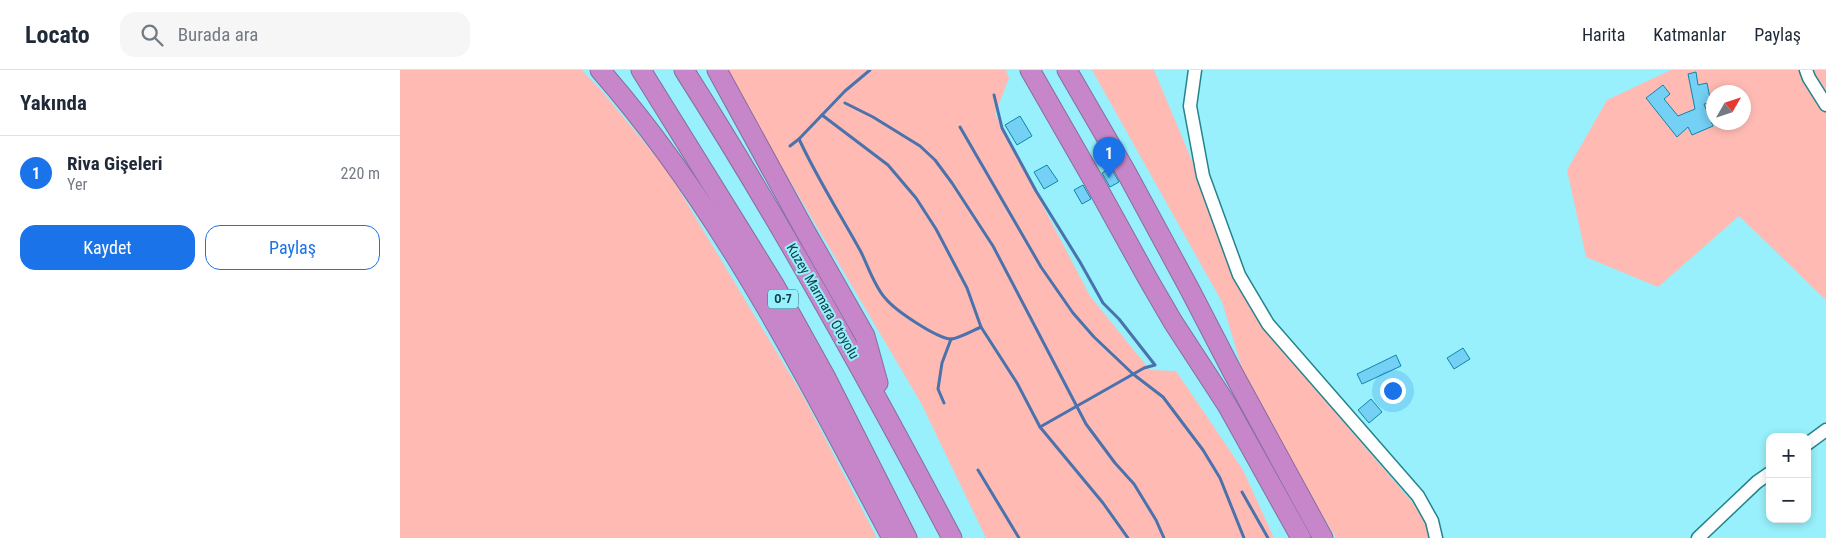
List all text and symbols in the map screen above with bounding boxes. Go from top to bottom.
search box [120,12,470,57]
text: Locato [25,21,90,49]
icon: search [138,21,166,49]
text: Burada ara [178,23,258,46]
text: Harita [1582,24,1625,45]
text: Katmanlar [1653,24,1726,45]
text: Paylaş [1754,24,1801,45]
north arrow [1706,85,1751,130]
text: Yakında [20,91,87,115]
pin: 1 [1093,137,1125,178]
text: Riva Gişeleri [67,152,163,175]
text: 1 [32,164,40,183]
text: 220 m [341,164,380,183]
text: Yer [67,175,87,194]
button: Kaydet [20,225,195,270]
button: Paylaş [205,225,380,270]
street label: Kuzey Marmara Otoyolu [783,240,863,362]
road number: O-7 [768,290,798,308]
your location [1380,378,1406,404]
map controls [1766,433,1811,523]
button: + [1766,433,1811,478]
button: − [1766,478,1811,523]

